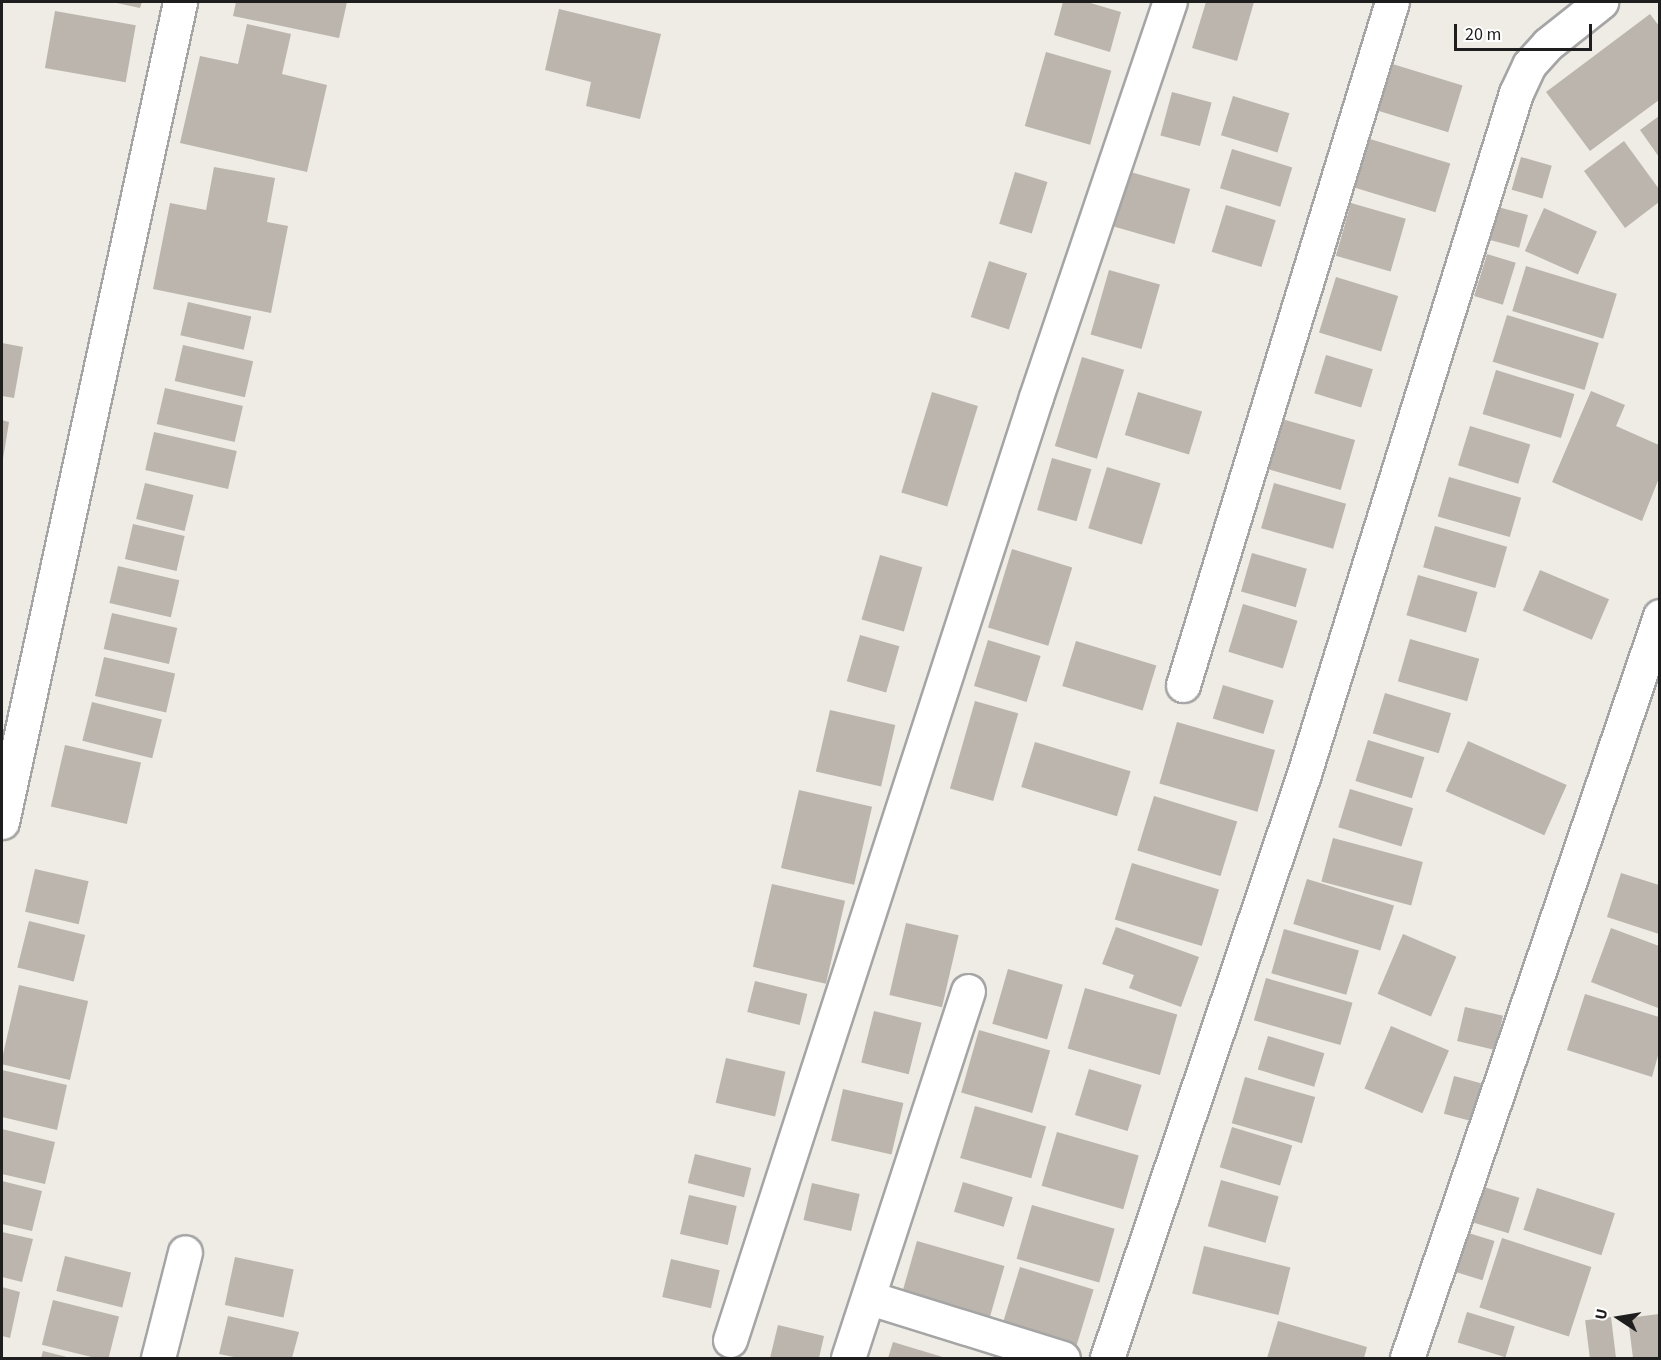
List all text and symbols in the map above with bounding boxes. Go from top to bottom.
scale bar [1457,12,1595,50]
text: 20 m [1465,22,1501,47]
north arrow [1589,1288,1649,1348]
text: U [1590,1307,1613,1322]

